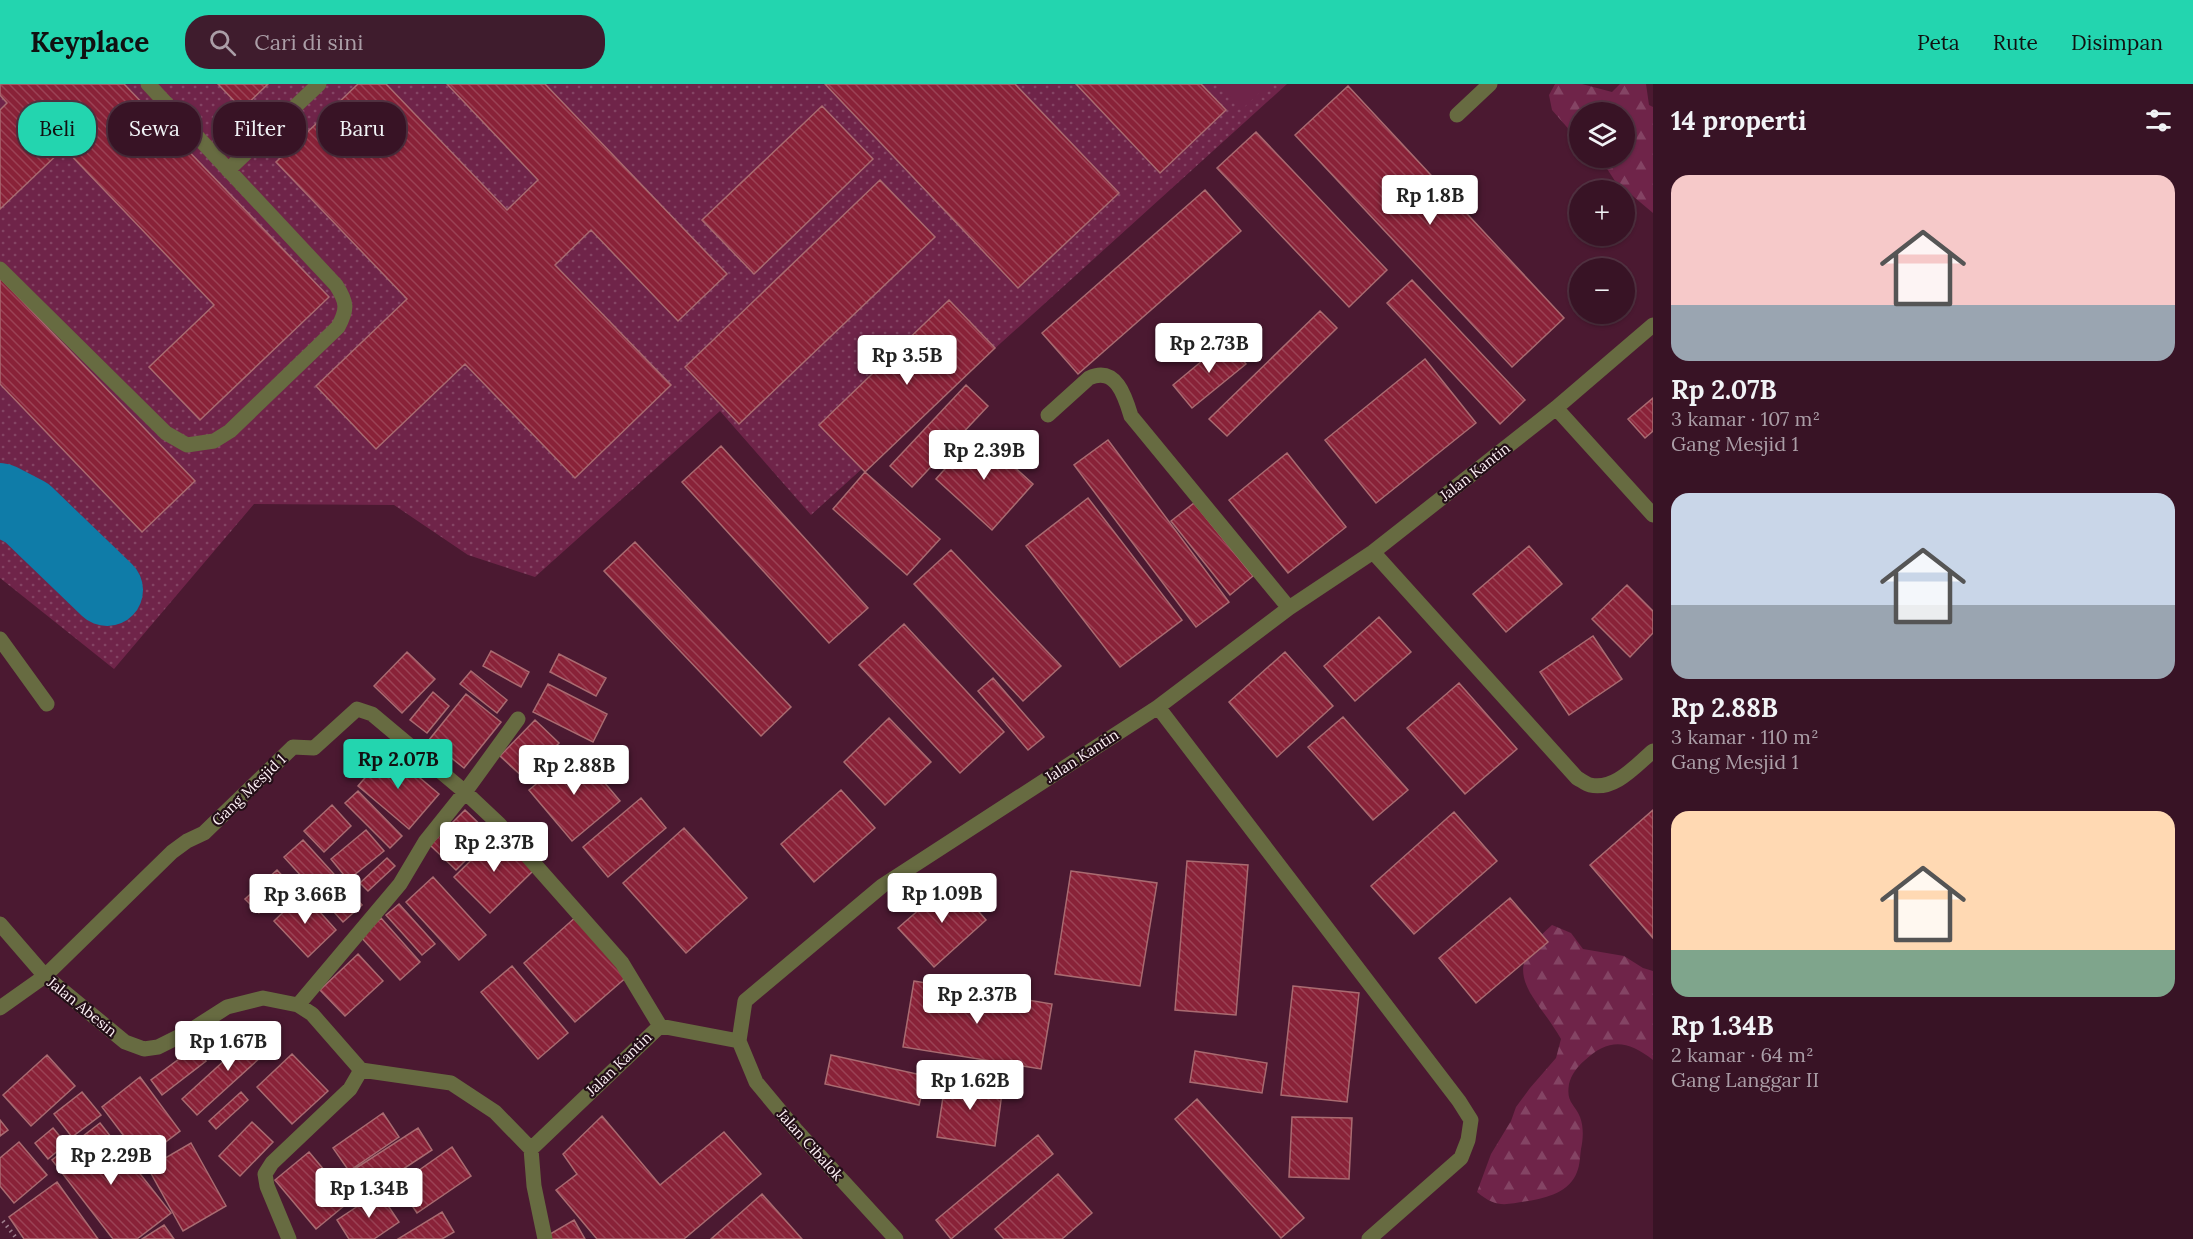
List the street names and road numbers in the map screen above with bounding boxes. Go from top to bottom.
street label: Jalan Kantin [1435,438,1514,506]
street label: Jalan Kantin [1040,725,1122,787]
street label: Gang Mesjid 1 [208,750,290,830]
street label: Jalan Abesin [43,972,121,1041]
street label: Jalan Kantin [581,1028,655,1100]
street label: Jalan Cibalok [773,1104,848,1184]

